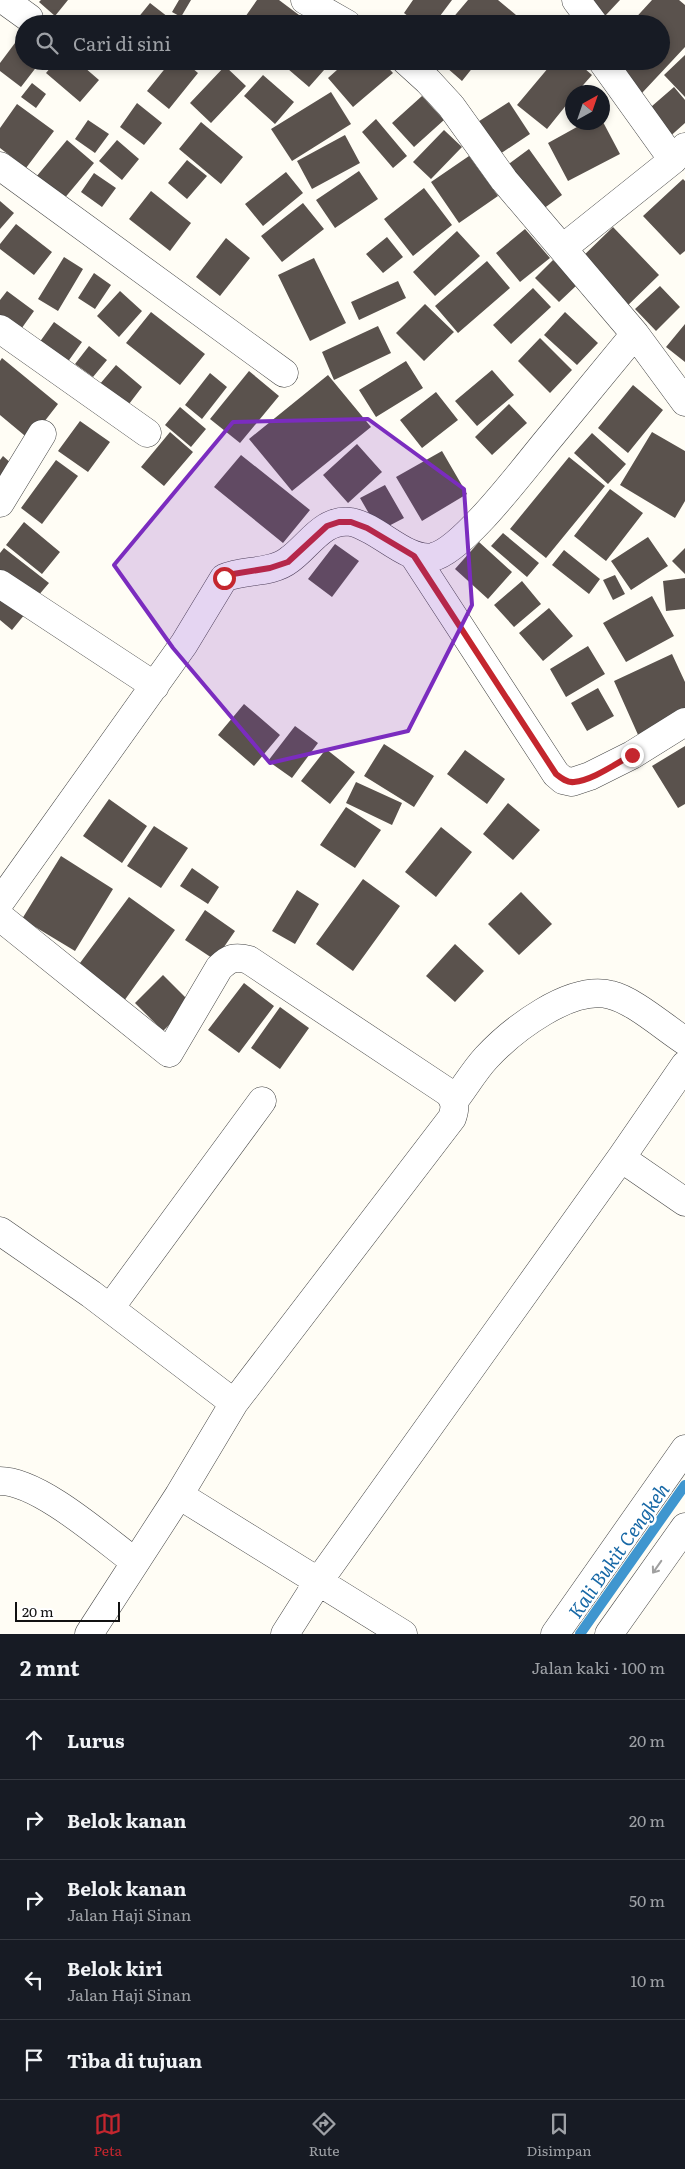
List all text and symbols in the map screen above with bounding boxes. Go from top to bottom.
search box [15,15,670,70]
icon: search [33,29,61,57]
text: Cari di sini [73,29,171,57]
north arrow [565,85,610,130]
route start [213,567,236,590]
route end [621,744,644,767]
water label: Kali Bukit Cengkeh [561,1477,675,1623]
one-way arrow [652,1559,662,1573]
scale bar [15,1599,120,1622]
text: 20 m [22,1601,54,1621]
text: 2 mnt [20,1651,80,1682]
text: Jalan kaki · 100 m [532,1655,665,1679]
icon: ahead [20,1726,48,1754]
text: Lurus [67,1726,124,1754]
text: 20 m [629,1728,665,1752]
icon: right [20,1806,48,1834]
text: Belok kanan [67,1806,186,1834]
text: 20 m [629,1808,665,1832]
text: Belok kanan [67,1874,186,1902]
icon: right [20,1886,48,1914]
text: 50 m [629,1888,665,1912]
text: Jalan Haji Sinan [67,1902,191,1926]
text: Belok kiri [67,1954,163,1982]
icon: left [20,1966,48,1994]
text: 10 m [631,1968,665,1992]
text: Jalan Haji Sinan [67,1982,191,2006]
icon: arrive [20,2046,48,2074]
text: Tiba di tujuan [67,2046,202,2074]
tab: Peta [93,2110,122,2160]
tab: Rute [309,2110,340,2160]
tab: Disimpan [526,2110,592,2160]

